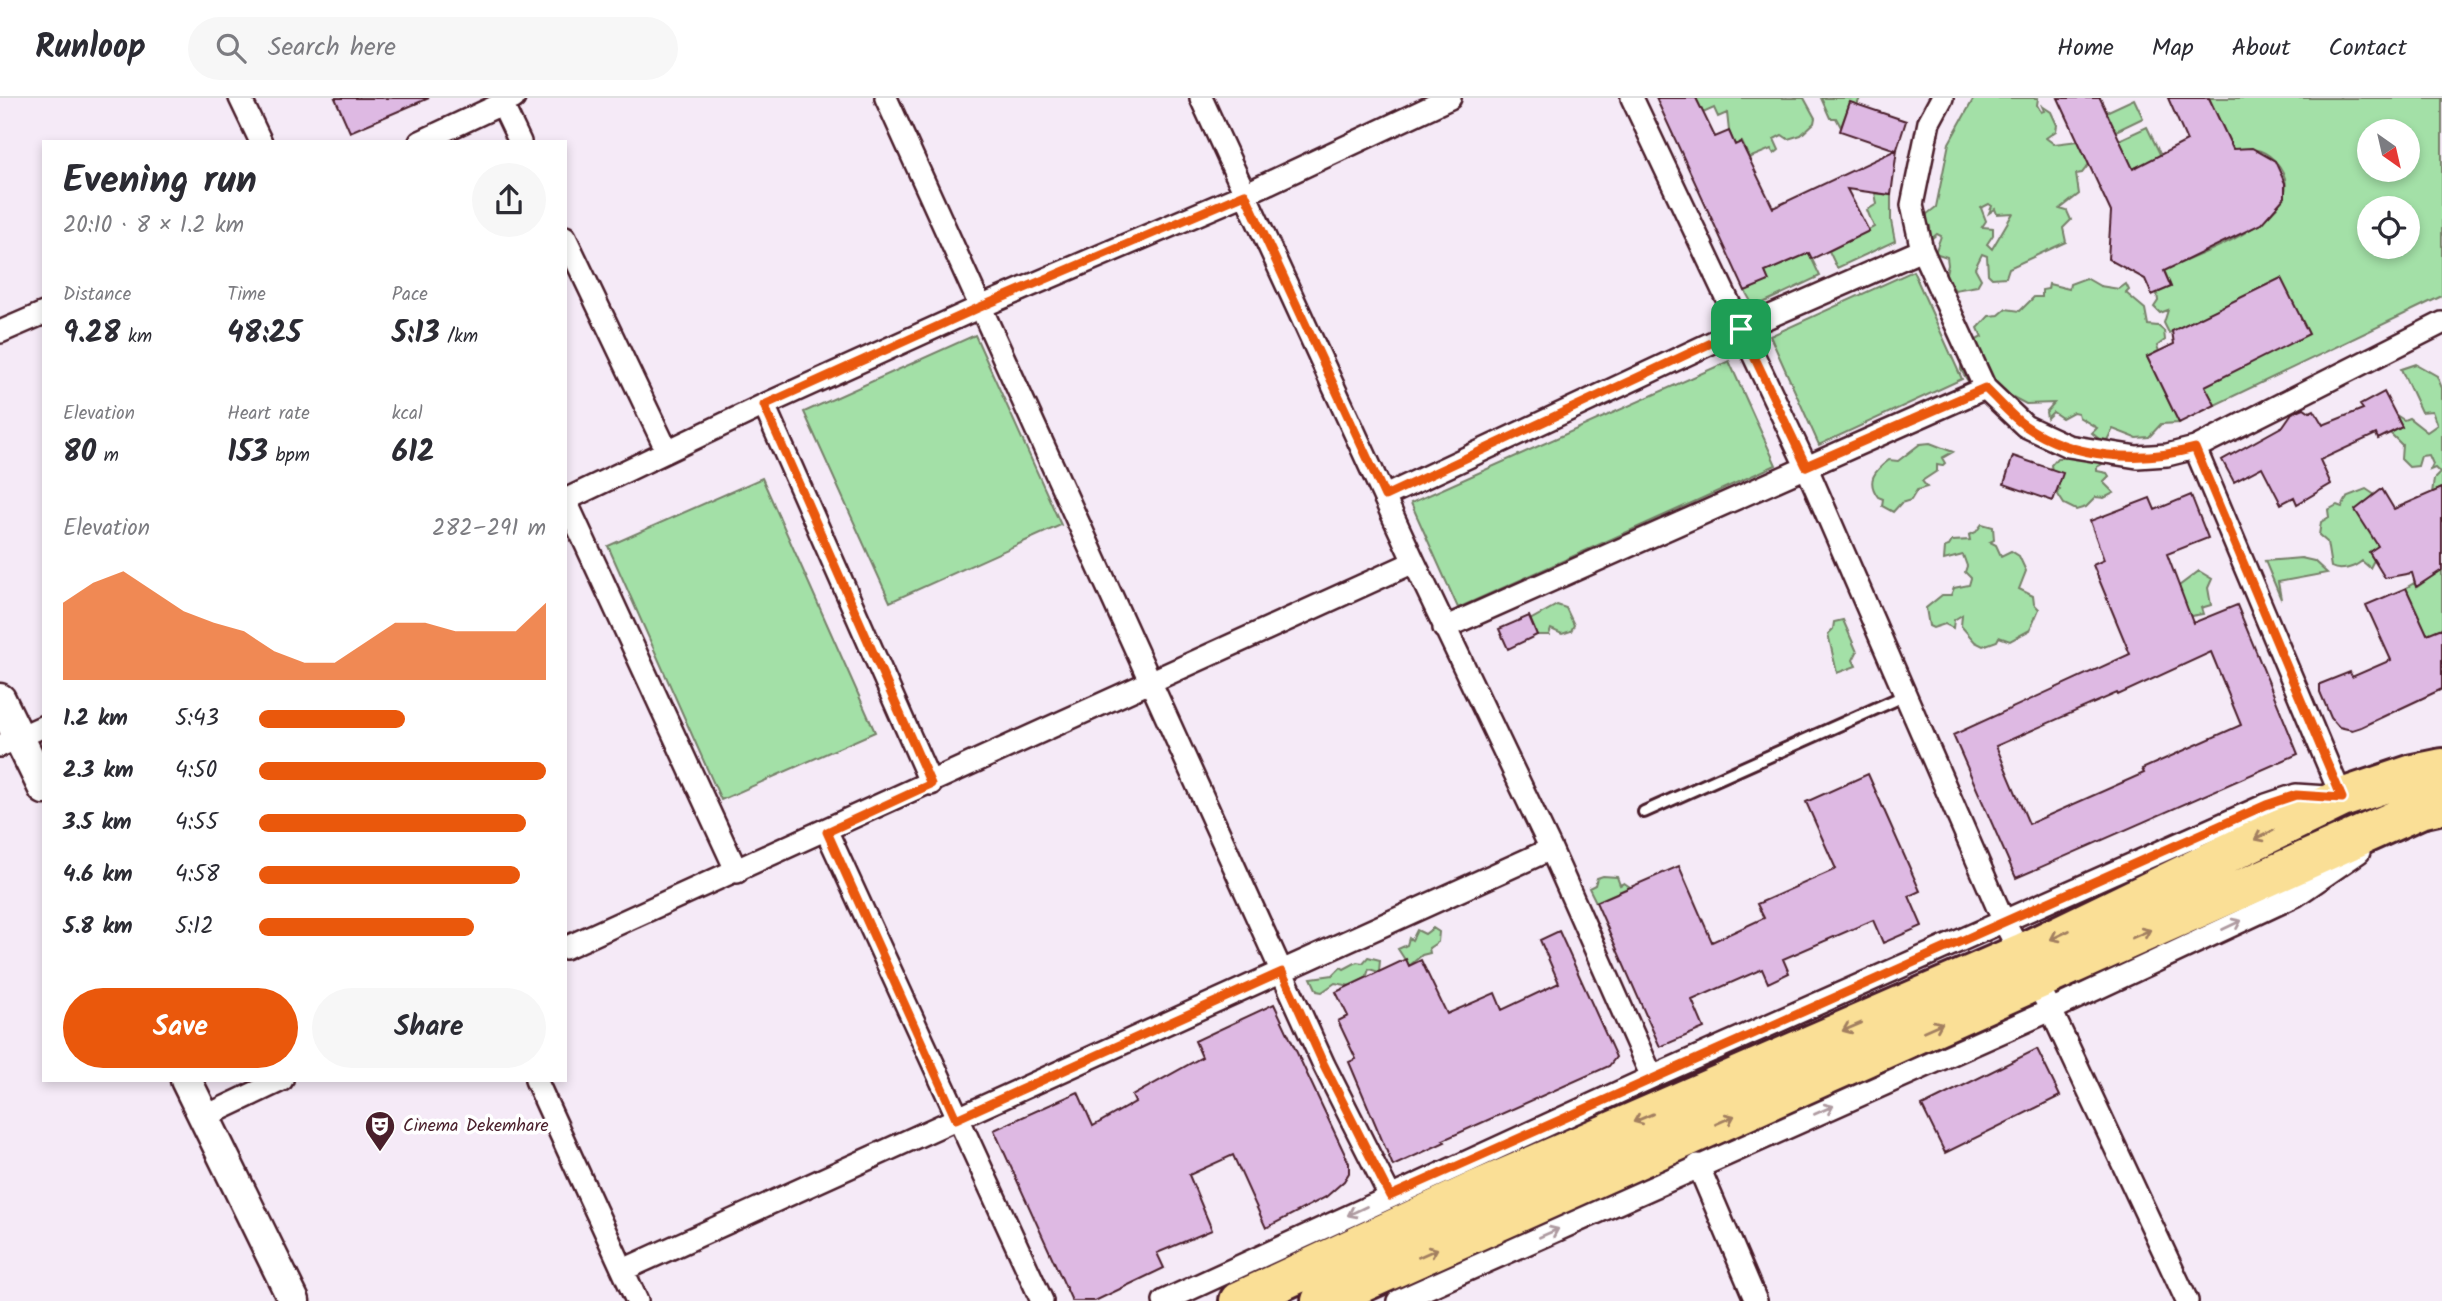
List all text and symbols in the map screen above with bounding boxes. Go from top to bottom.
search box [188,17,678,80]
text: Runloop [35,22,146,75]
text: Search here [268,27,396,69]
icon: search [212,29,250,67]
text: Home [2057,29,2114,68]
text: Map [2152,29,2194,68]
text: About [2232,29,2290,68]
text: Contact [2328,29,2407,68]
north arrow [2357,119,2420,182]
map controls [2357,119,2420,259]
text: Evening run [63,152,257,212]
button: share [472,163,546,237]
button: locate [2357,196,2420,259]
text: 20:10 · 8 × 1.2 km [63,208,244,244]
text: Distance [63,280,131,310]
text: Time [227,280,266,310]
text: Pace [392,280,428,310]
pin [1711,299,1771,359]
text: 9.28 [63,310,120,358]
text: 48:25 [227,310,301,358]
text: 5:13 [392,310,440,358]
icon: arrive [1722,310,1760,348]
text: km [120,322,152,352]
text: /km [440,322,478,352]
text: Elevation [63,399,135,429]
text: Heart rate [227,399,310,429]
text: kcal [392,399,423,429]
text: 80 [63,429,96,477]
text: 153 [227,429,268,477]
text: 612 [392,429,434,477]
text: m [96,441,119,471]
text: bpm [268,441,310,471]
text: Elevation [63,511,150,547]
text: 282–291 m [432,511,546,547]
text: 1.2 km [63,701,128,737]
text: 5:43 [175,701,219,737]
text: 2.3 km [63,753,133,789]
text: 4:50 [175,753,217,789]
text: 3.5 km [63,805,132,841]
text: 4:55 [175,805,218,841]
one-way arrow [2254,829,2275,843]
text: 4.6 km [63,857,132,893]
text: 4:58 [175,857,220,893]
text: 5.8 km [63,909,133,945]
text: 5:12 [175,909,214,945]
one-way arrow [2221,918,2242,932]
one-way arrow [2129,927,2151,940]
one-way arrow [2050,929,2071,943]
button: Save [63,988,298,1068]
button: Share [312,988,546,1068]
one-way arrow [1922,1020,1943,1033]
one-way arrow [1842,1021,1863,1034]
one-way arrow [1813,1103,1834,1116]
theatre icon: Cinema Dekemhare [363,1109,397,1153]
place label: Cinema Dekemhare [403,1112,548,1141]
one-way arrow [1633,1112,1654,1125]
one-way arrow [1714,1113,1735,1126]
one-way arrow [1347,1205,1368,1218]
one-way arrow [1538,1226,1560,1239]
one-way arrow [1417,1246,1438,1259]

